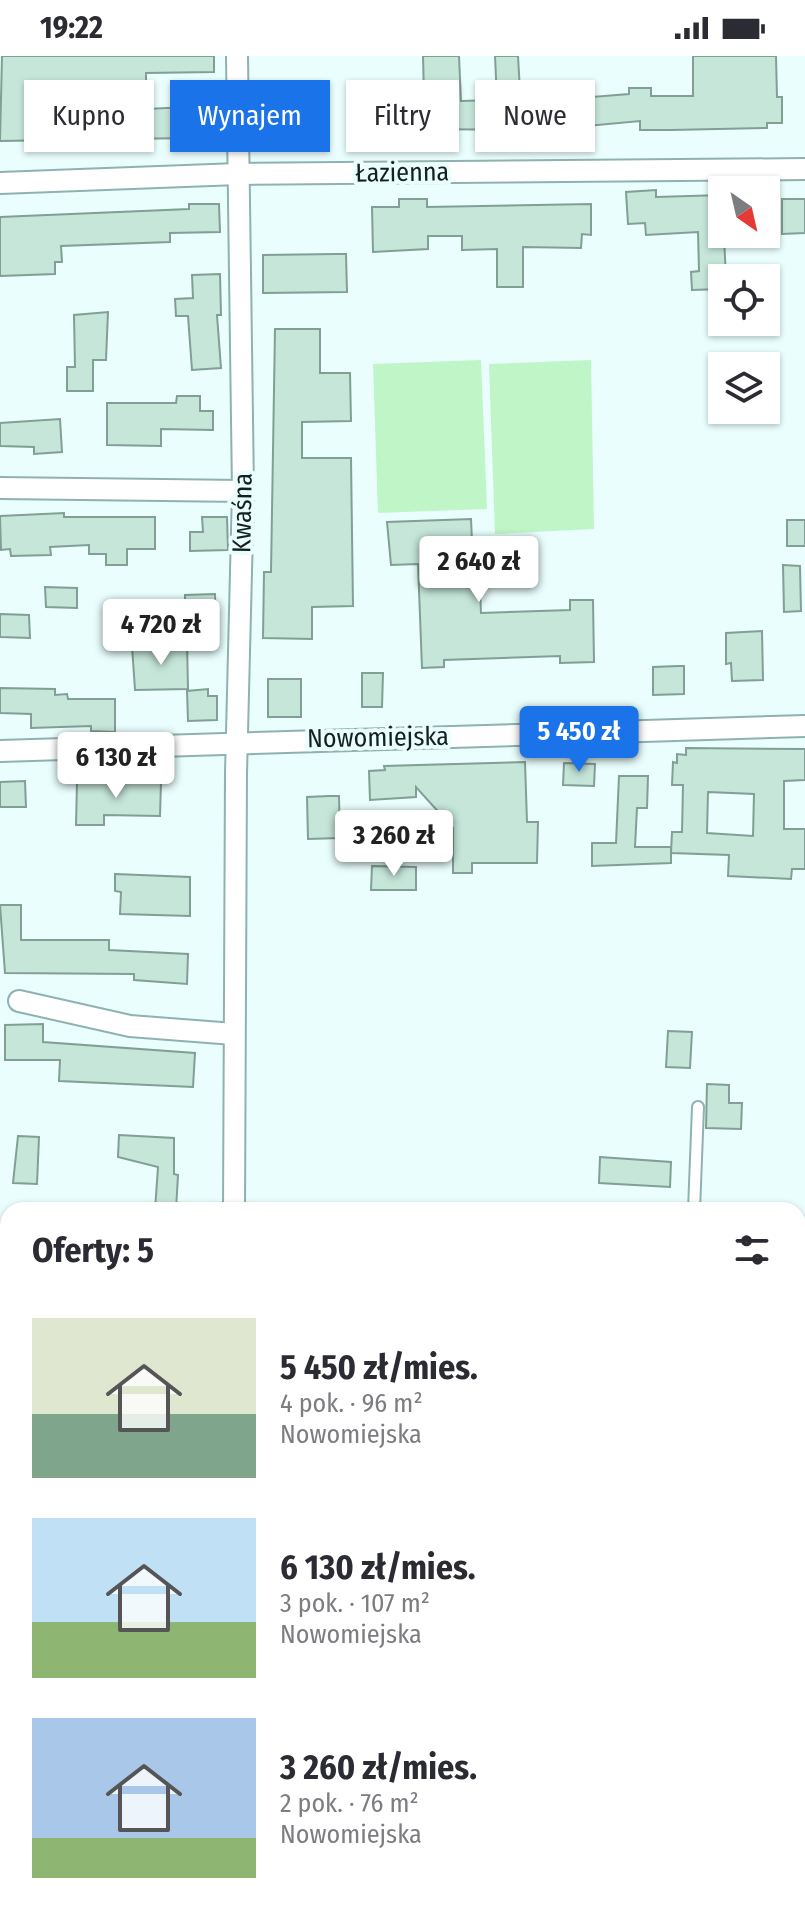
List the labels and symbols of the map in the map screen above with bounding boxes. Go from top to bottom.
street label: Łazienna [355,156,449,189]
north arrow [708,176,780,248]
street label: Kwaśna [226,473,259,553]
pin: 2 640 zł [396,536,562,604]
pin: 4 720 zł [78,599,244,667]
pin: 5 450 zł [496,706,662,774]
street label: Nowomiejska [307,721,449,754]
pin: 6 130 zł [33,732,199,800]
pin: 3 260 zł [311,810,477,878]

